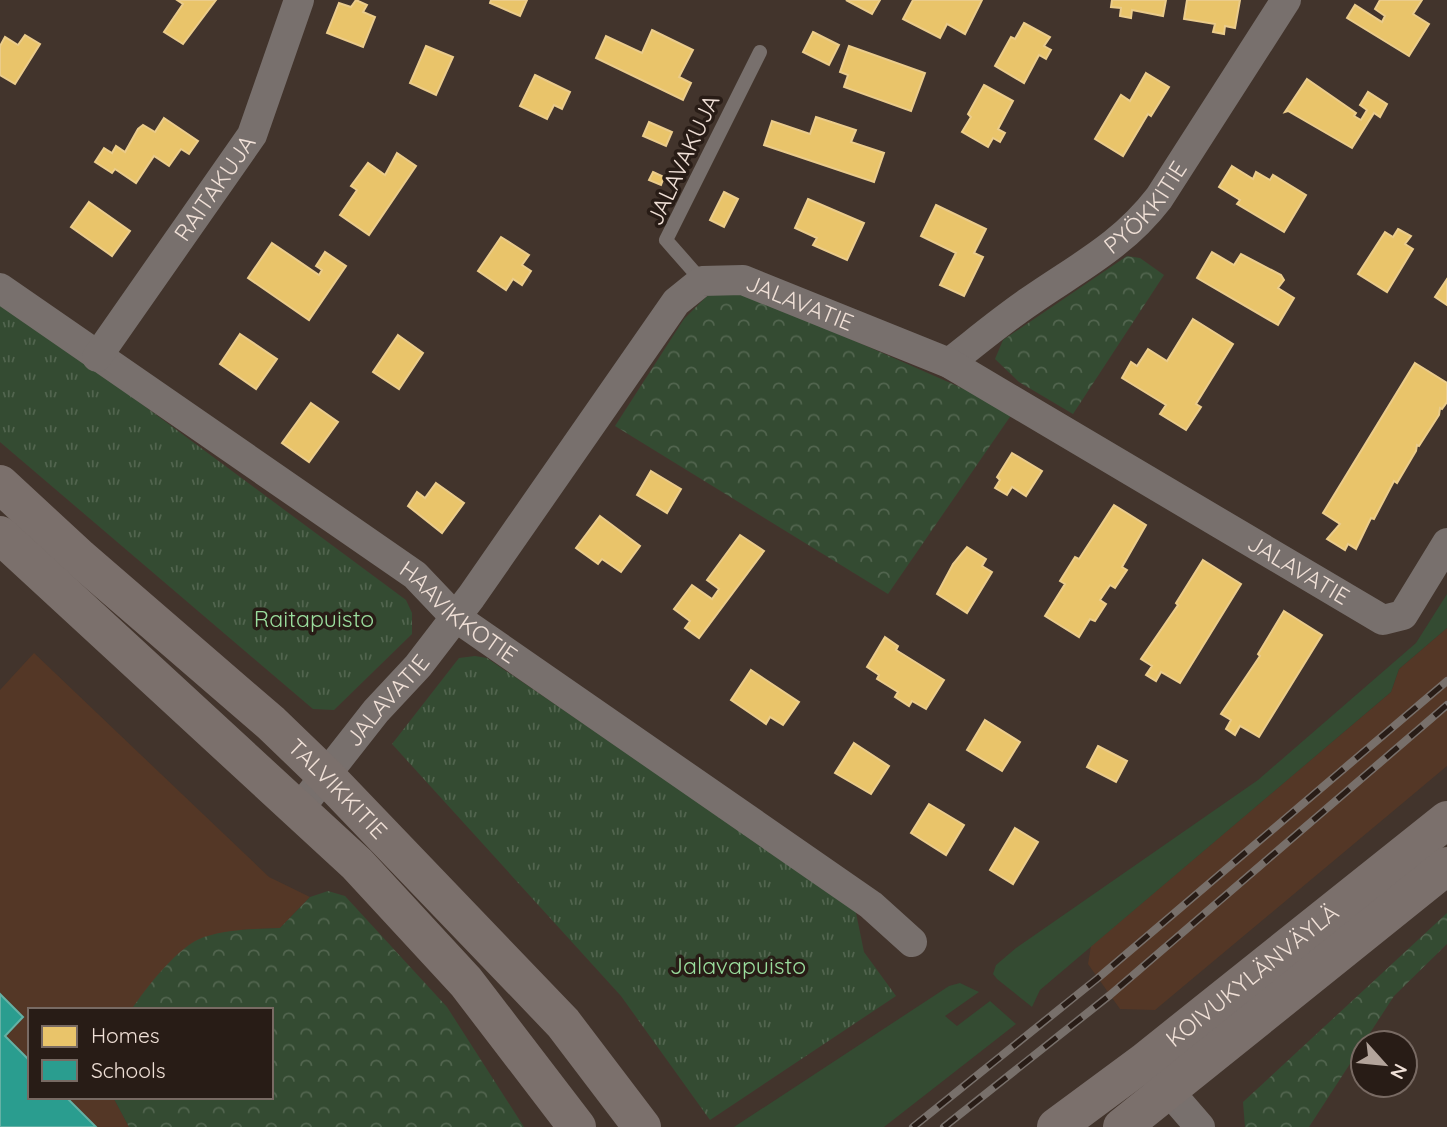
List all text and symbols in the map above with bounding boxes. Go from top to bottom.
street label: JALAVAKUJA [640,90,726,230]
street label: RAITAKUJA [167,129,262,246]
street label: PYÖKKITIE [1098,155,1193,260]
street label: JALAVATIE [742,268,858,337]
street label: JALAVATIE [1242,528,1355,611]
street label: HAAVIKKOTIE [394,554,523,669]
park label: Raitapuisto [254,604,374,633]
street label: JALAVATIE [339,648,436,752]
street label: TALVIKKITIE [282,732,394,845]
street label: KOIVUKYLÄNVÄYLÄ [1160,897,1344,1053]
park label: Jalavapuisto [670,951,806,980]
legend [28,1008,273,1099]
text: Homes [91,1022,160,1048]
north arrow [1349,1029,1419,1099]
text: Schools [91,1057,166,1083]
text: N [1385,1060,1413,1083]

